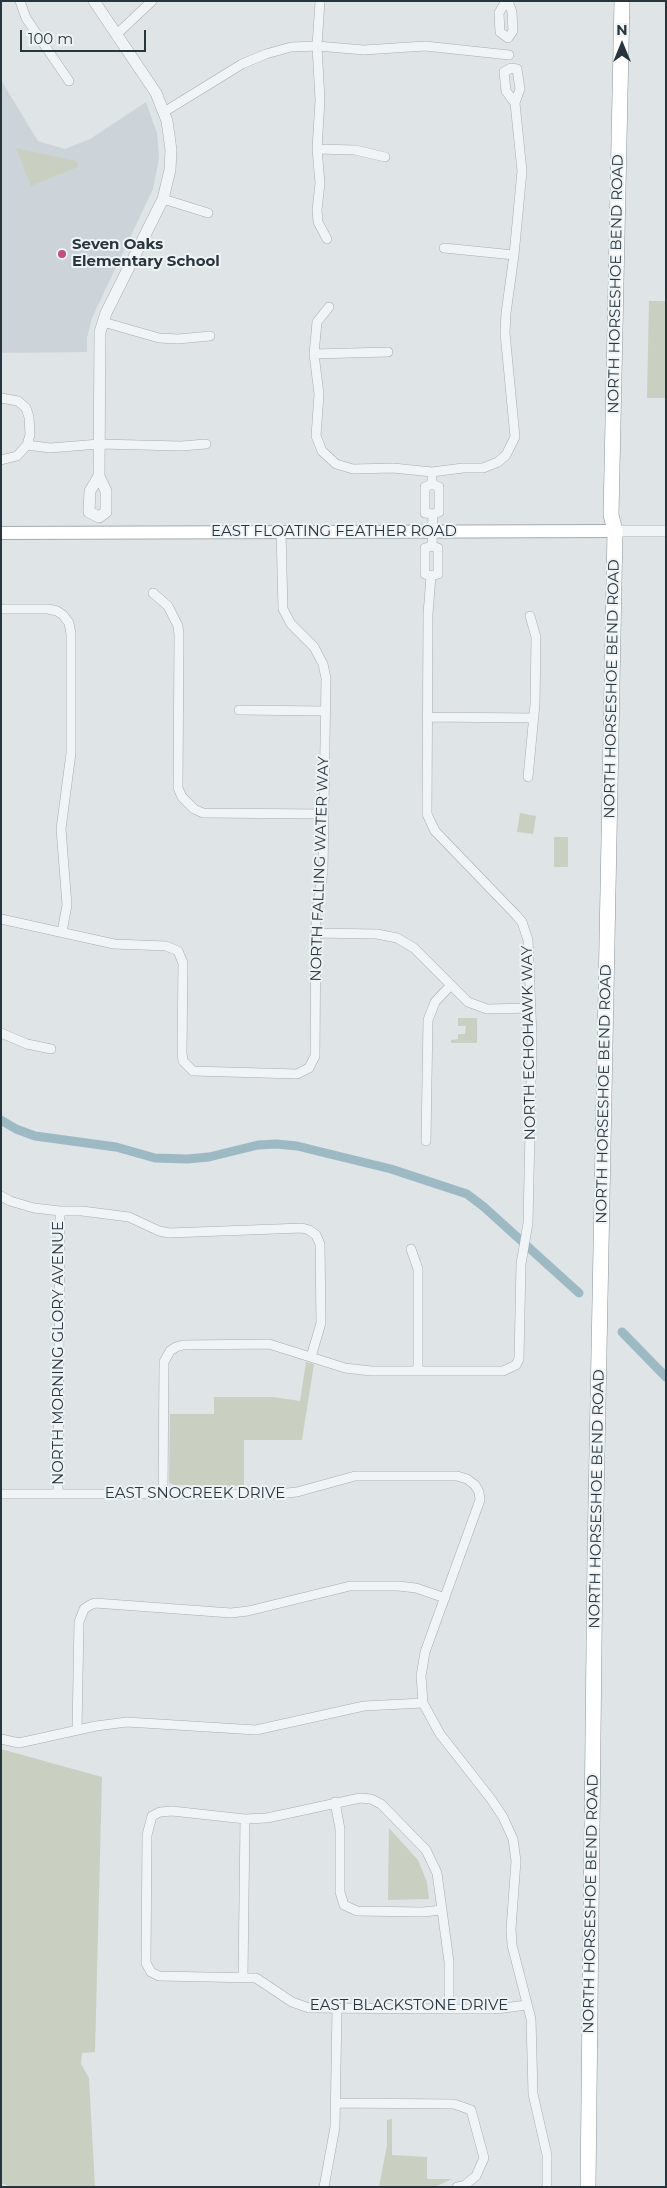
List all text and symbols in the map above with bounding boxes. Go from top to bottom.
scale bar [22,20,149,52]
north arrow [597,20,647,70]
text: N [616,21,628,39]
text: 100 m [28,29,73,48]
street label: NORTH HORSESHOE BEND ROAD [605,154,627,414]
place label: Seven Oaks Elementary School [72,236,220,271]
marker: Seven Oaks Elementary School [56,248,68,260]
street label: EAST FLOATING FEATHER ROAD [211,523,457,541]
street label: NORTH HORSESHOE BEND ROAD [601,559,623,819]
street label: NORTH FALLING WATER WAY [307,756,333,982]
street label: NORTH ECHOHAWK WAY [518,945,540,1141]
street label: NORTH HORSESHOE BEND ROAD [593,964,615,1224]
street label: NORTH MORNING GLORY AVENUE [50,1221,68,1485]
street label: NORTH HORSESHOE BEND ROAD [586,1369,608,1629]
street label: EAST SNOCREEK DRIVE [105,1485,285,1503]
street label: NORTH HORSESHOE BEND ROAD [580,1774,602,2034]
street label: EAST BLACKSTONE DRIVE [310,1997,508,2015]

